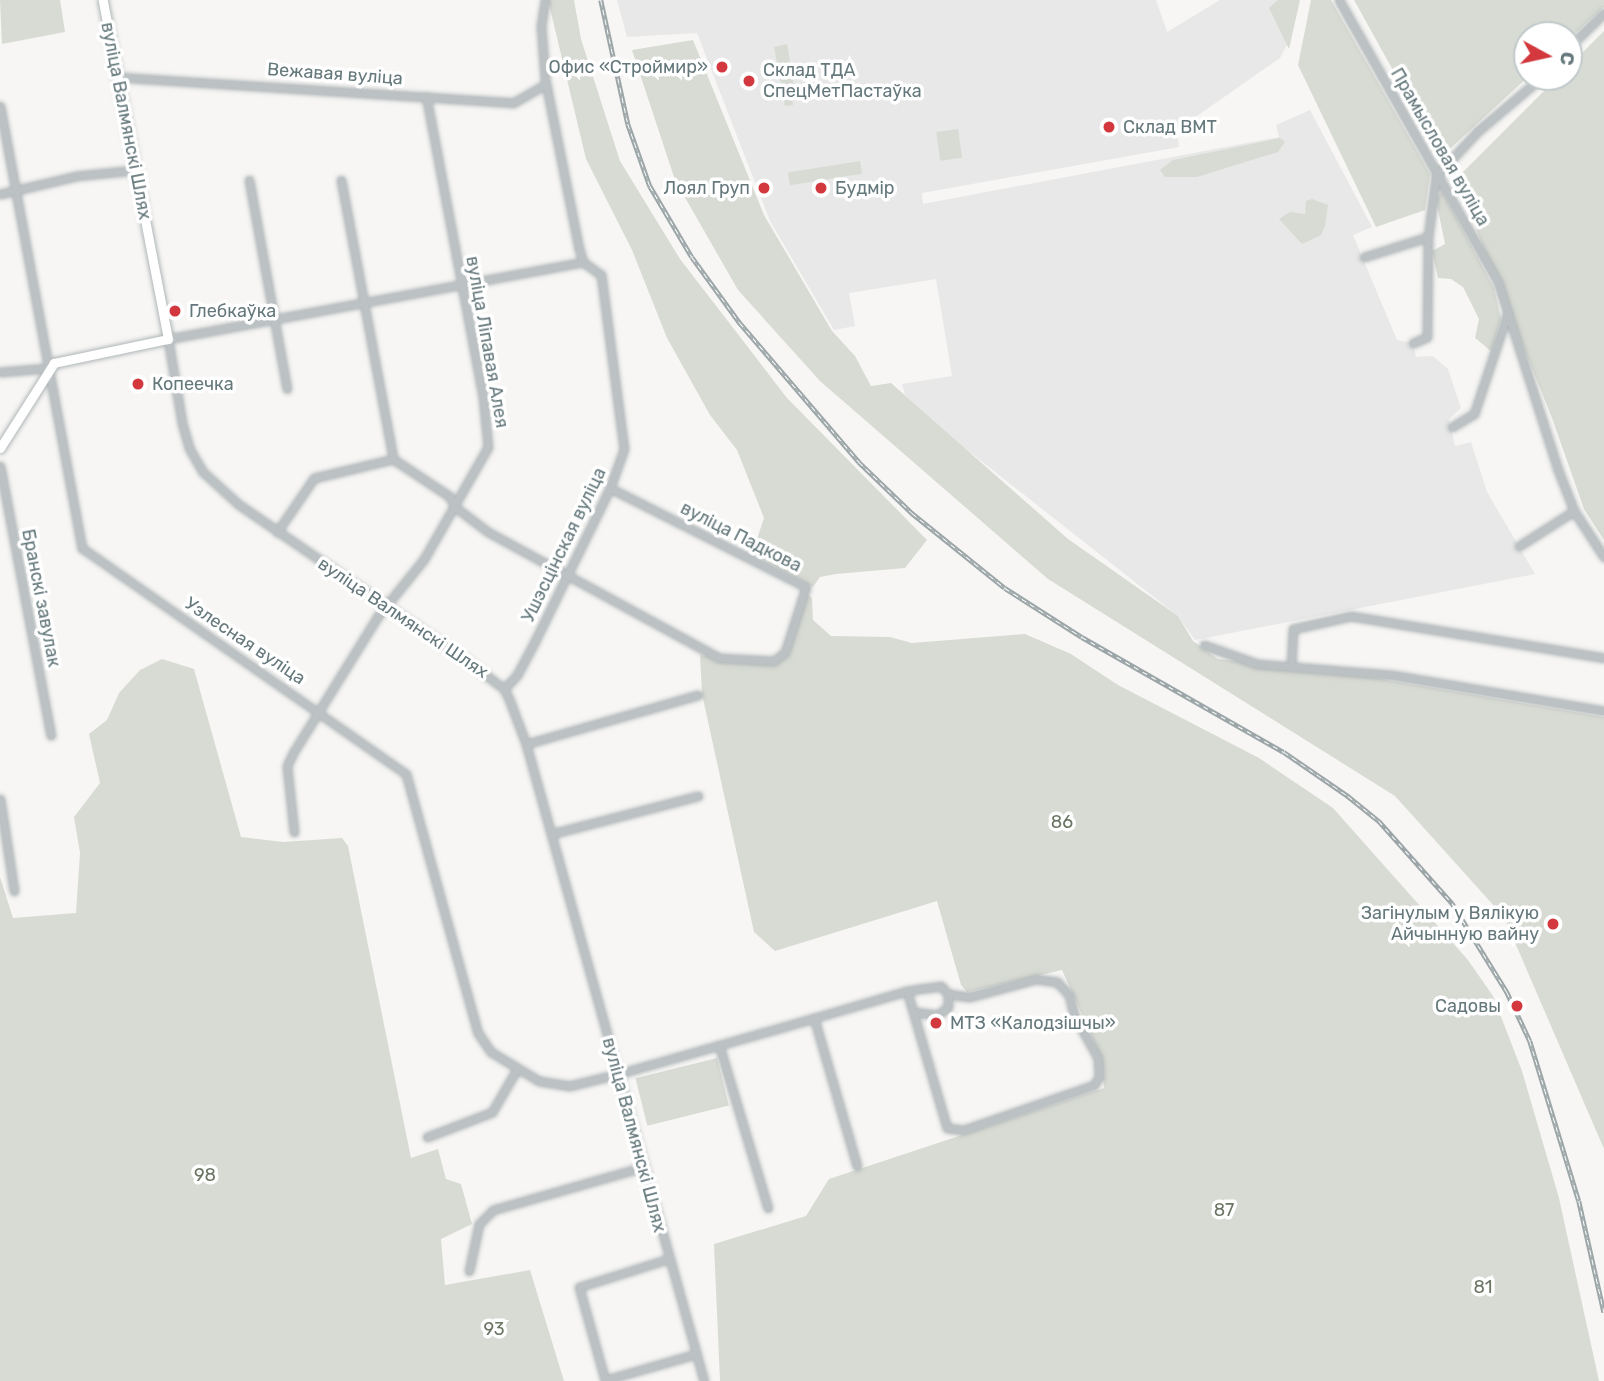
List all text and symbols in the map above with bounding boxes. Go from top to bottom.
street label: вуліца Валмянскі Шлях [96,20,156,222]
north arrow [1513,21,1583,91]
text: С [1555,51,1580,67]
place label: Офис «Строймир» [549,56,708,78]
street label: Вежавая вуліца [266,58,404,90]
marker: Офис «Строймир» [714,59,730,75]
place label: Склад ТДА СпецМетПастаўка [763,60,922,102]
street label: Прамысловая вуліца [1386,64,1494,230]
marker: Склад ТДА СпецМетПастаўка [741,73,757,89]
place label: Склад BMT [1123,116,1217,138]
marker: Склад BMT [1101,119,1117,135]
place label: Лоял Груп [664,177,750,199]
place label: Будмір [835,177,895,199]
marker: Лоял Груп [756,180,772,196]
marker: Будмір [813,180,829,196]
street label: вуліца Ліпавая Алея [461,254,513,430]
place label: Глебкаўка [189,300,276,322]
marker: Глебкаўка [167,303,183,319]
place label: Копеечка [152,373,234,395]
marker: Копеечка [130,376,146,392]
street label: Ушэсцінская вуліца [517,464,611,626]
street label: вуліца Падкова [677,497,805,577]
street label: Бранскі завулак [17,527,65,669]
street label: вуліца Валмянскі Шлях [314,553,492,683]
street label: Узлесная вуліца [181,593,309,689]
park label: 86 [1051,811,1073,833]
place label: Загінулым у Вялікую Айчынную вайну [1361,903,1539,946]
marker: Загінулым у Вялікую Айчынную вайну [1545,916,1561,932]
place label: Садовы [1435,995,1501,1017]
marker: Садовы [1507,996,1527,1016]
place label: МТЗ «Калодзішчы» [950,1012,1116,1034]
marker: МТЗ «Калодзішчы» [928,1015,944,1031]
street label: вуліца Валмянскі Шлях [598,1035,670,1235]
park label: 98 [194,1164,216,1186]
park label: 87 [1214,1199,1234,1221]
park label: 81 [1473,1276,1493,1298]
park label: 93 [483,1318,505,1340]

